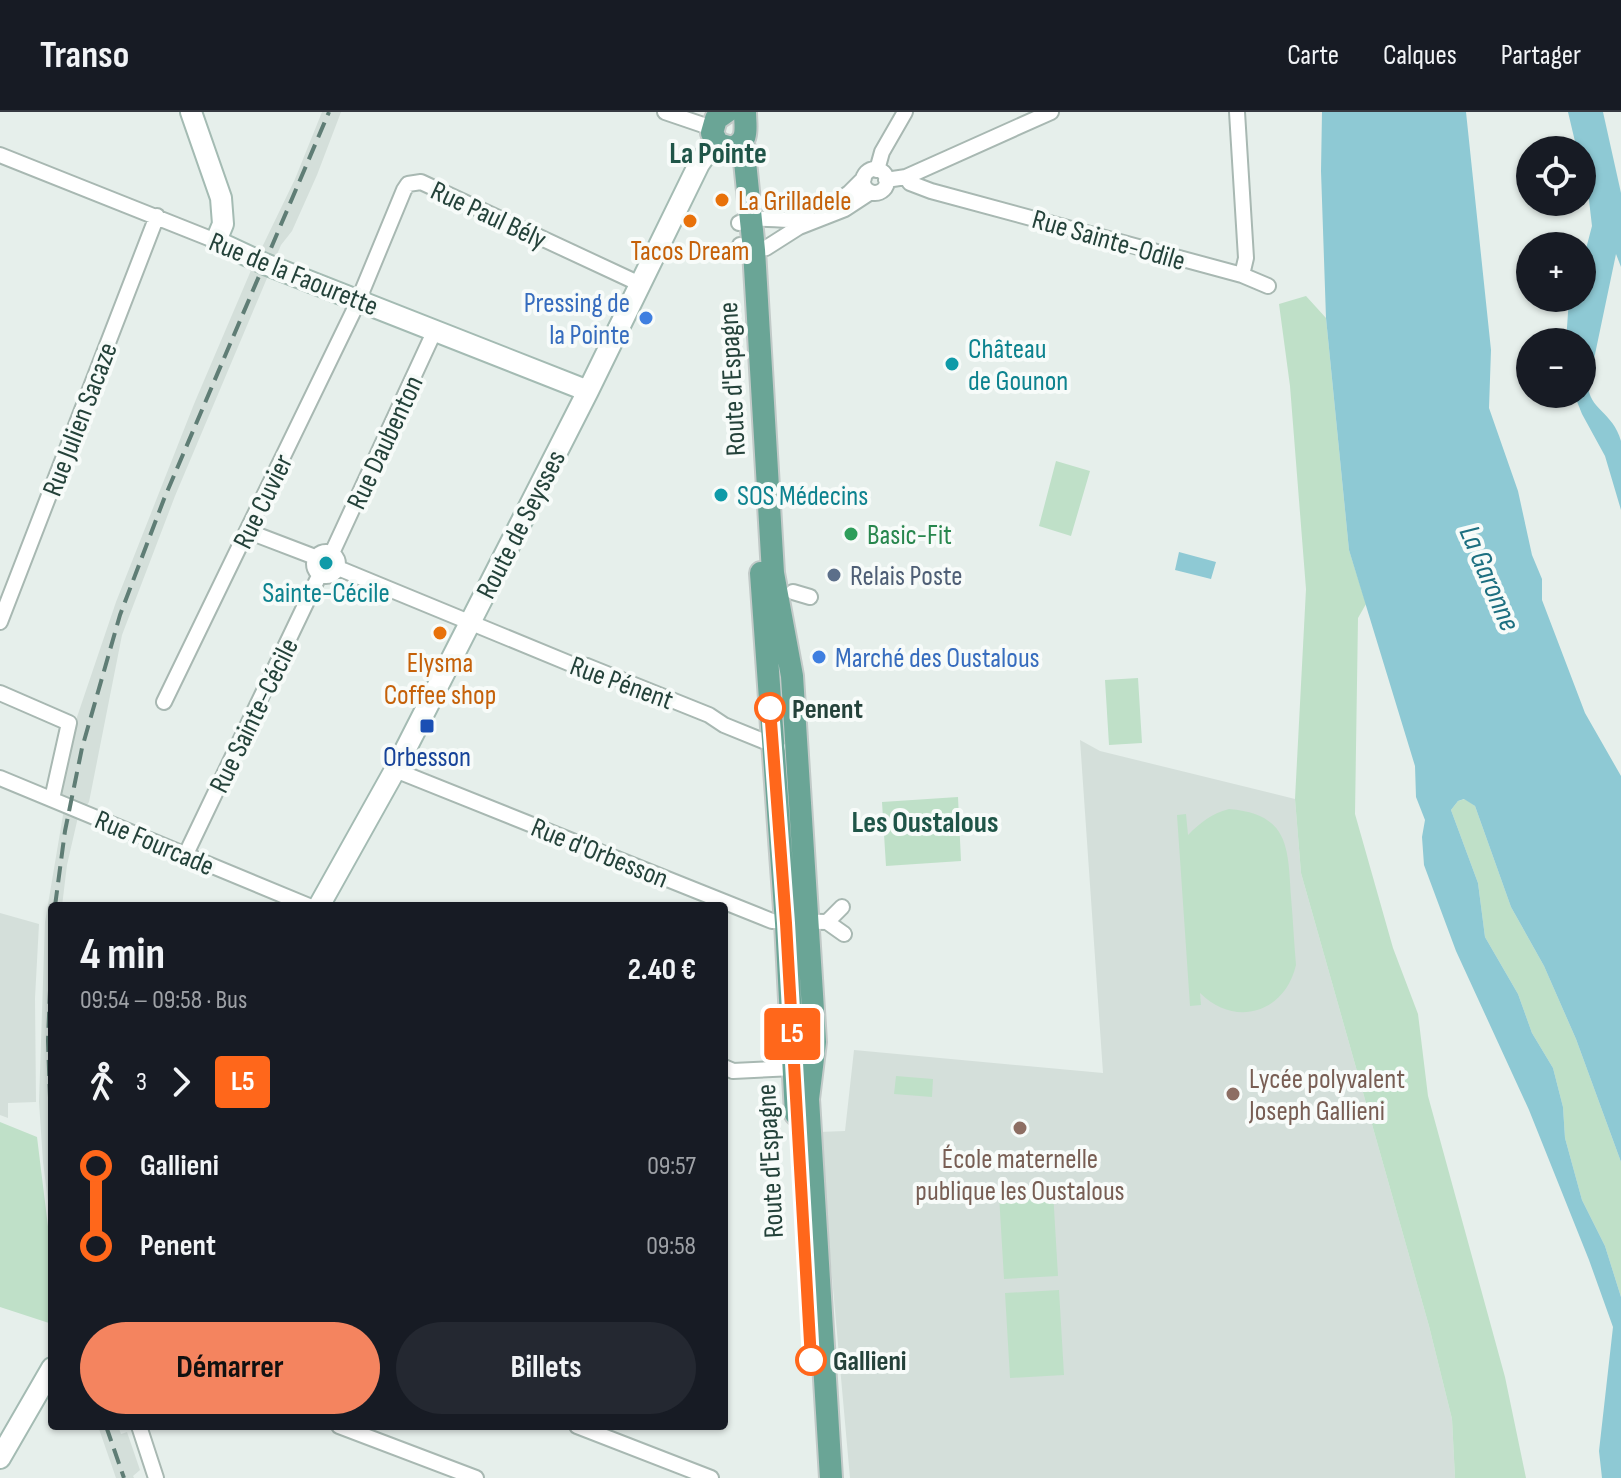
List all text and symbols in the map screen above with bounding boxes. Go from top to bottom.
text: Transo [40,33,129,78]
text: Carte [1287,39,1339,72]
text: Calques [1383,39,1457,72]
text: Partager [1501,39,1581,72]
district label: La Pointe [669,136,767,172]
map controls [1516,136,1596,408]
button: locate [1516,136,1596,216]
street label: Rue Paul Bély [425,174,552,257]
place label: La Grilladele [738,185,851,218]
marker: La Grilladele [713,191,731,209]
street label: Rue Sainte-Odile [1028,203,1189,278]
marker: Tacos Dream [681,212,699,230]
street label: Rue de la Faourette [204,226,383,323]
button: + [1516,232,1596,312]
place label: Tacos Dream [631,235,749,268]
place label: Pressing de la Pointe [524,287,630,352]
street label: Route d'Espagne [712,301,753,457]
marker: Pressing de la Pointe [637,309,655,327]
button: − [1516,328,1596,408]
place label: Château de Gounon [968,333,1068,398]
street label: Rue Julien Sacaze [36,338,125,501]
marker: Château de Gounon [943,355,961,373]
street label: Rue Daubenton [340,371,431,515]
street label: Route de Seysses [470,445,573,604]
street label: Rue Cuvier [226,449,300,554]
place label: SOS Médecins [737,480,868,513]
marker: SOS Médecins [712,486,730,504]
place label: Basic-Fit [867,519,952,552]
water label: La Garonne [1451,520,1528,637]
marker: Basic-Fit [842,525,860,543]
marker: Sainte-Cécile [317,554,335,572]
place label: Relais Poste [850,560,963,593]
marker: Relais Poste [825,566,843,584]
place label: Sainte-Cécile [262,577,390,610]
marker: Elysma Coffee shop [431,624,449,642]
street label: Rue Sainte-Cécile [203,633,306,798]
place label: Marché des Oustalous [835,642,1040,675]
place label: Elysma Coffee shop [384,647,496,712]
marker: Marché des Oustalous [810,648,828,666]
street label: Rue Pénent [565,650,678,717]
marker: Penent [755,693,785,723]
place label: Penent [792,693,863,726]
marker: Orbesson [418,717,436,735]
place label: Orbesson [383,741,471,774]
street label: Rue Fourcade [90,804,219,883]
district label: Les Oustalous [852,805,998,841]
street label: Rue d'Orbesson [526,811,673,896]
text: 4 min [80,928,165,981]
text: 2.40 € [628,952,696,988]
text: 09:54 – 09:58 · Bus [80,985,247,1016]
line badge: L5 [756,1008,828,1060]
text: L5 [780,1017,804,1050]
icon: walk [80,1060,124,1104]
icon: forward [159,1060,203,1104]
place label: Lycée polyvalent Joseph Gallieni [1248,1063,1405,1128]
text: L5 [231,1065,254,1098]
text: 3 [136,1067,147,1098]
street label: Route d'Espagne [750,1083,791,1239]
marker: Lycée polyvalent Joseph Gallieni [1224,1085,1242,1103]
marker: École maternelle publique les Oustalous [1011,1119,1029,1137]
place label: École maternelle publique les Oustalous [915,1143,1125,1208]
text: Gallieni [140,1148,219,1184]
text: 09:57 [647,1151,696,1182]
text: Penent [140,1228,216,1264]
text: 09:58 [646,1231,696,1262]
button: Démarrer [80,1322,380,1414]
button: Billets [396,1322,696,1414]
marker: Gallieni [796,1345,826,1375]
place label: Gallieni [833,1345,907,1378]

